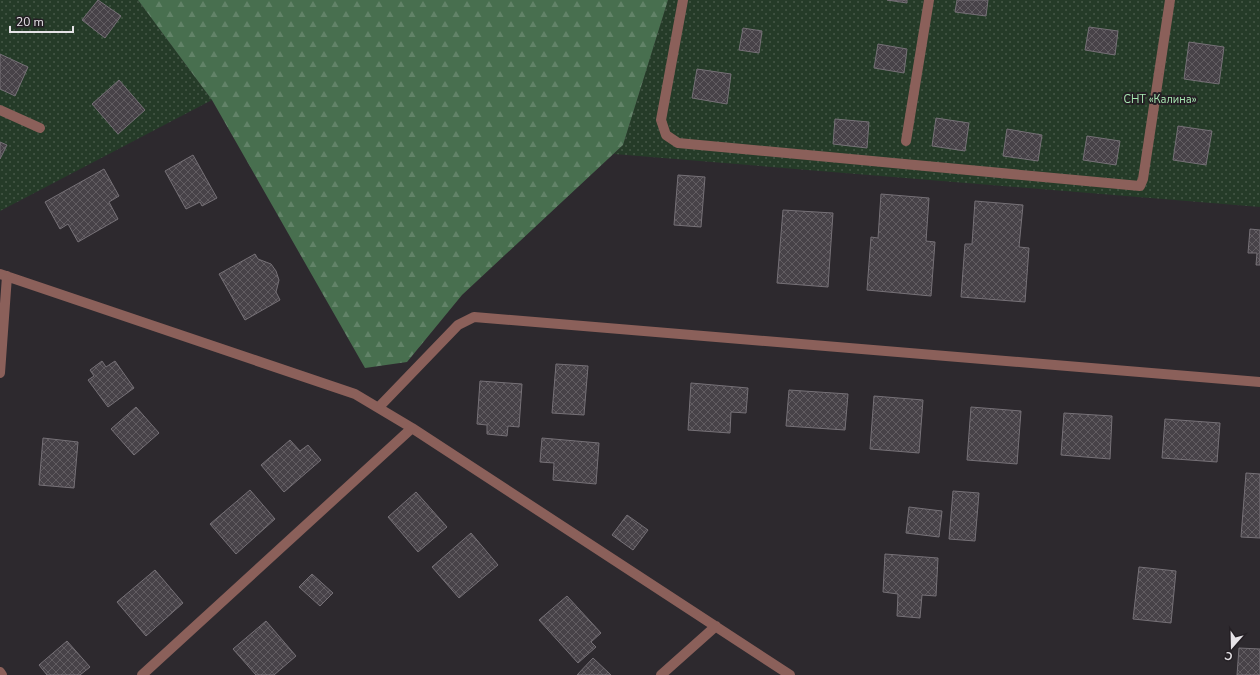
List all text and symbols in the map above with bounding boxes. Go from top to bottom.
scale bar [10,8,73,34]
text: 20 m [16,14,44,30]
park label: СНТ «Калина» [1123,92,1197,107]
north arrow [1212,627,1252,667]
text: С [1222,647,1235,664]

